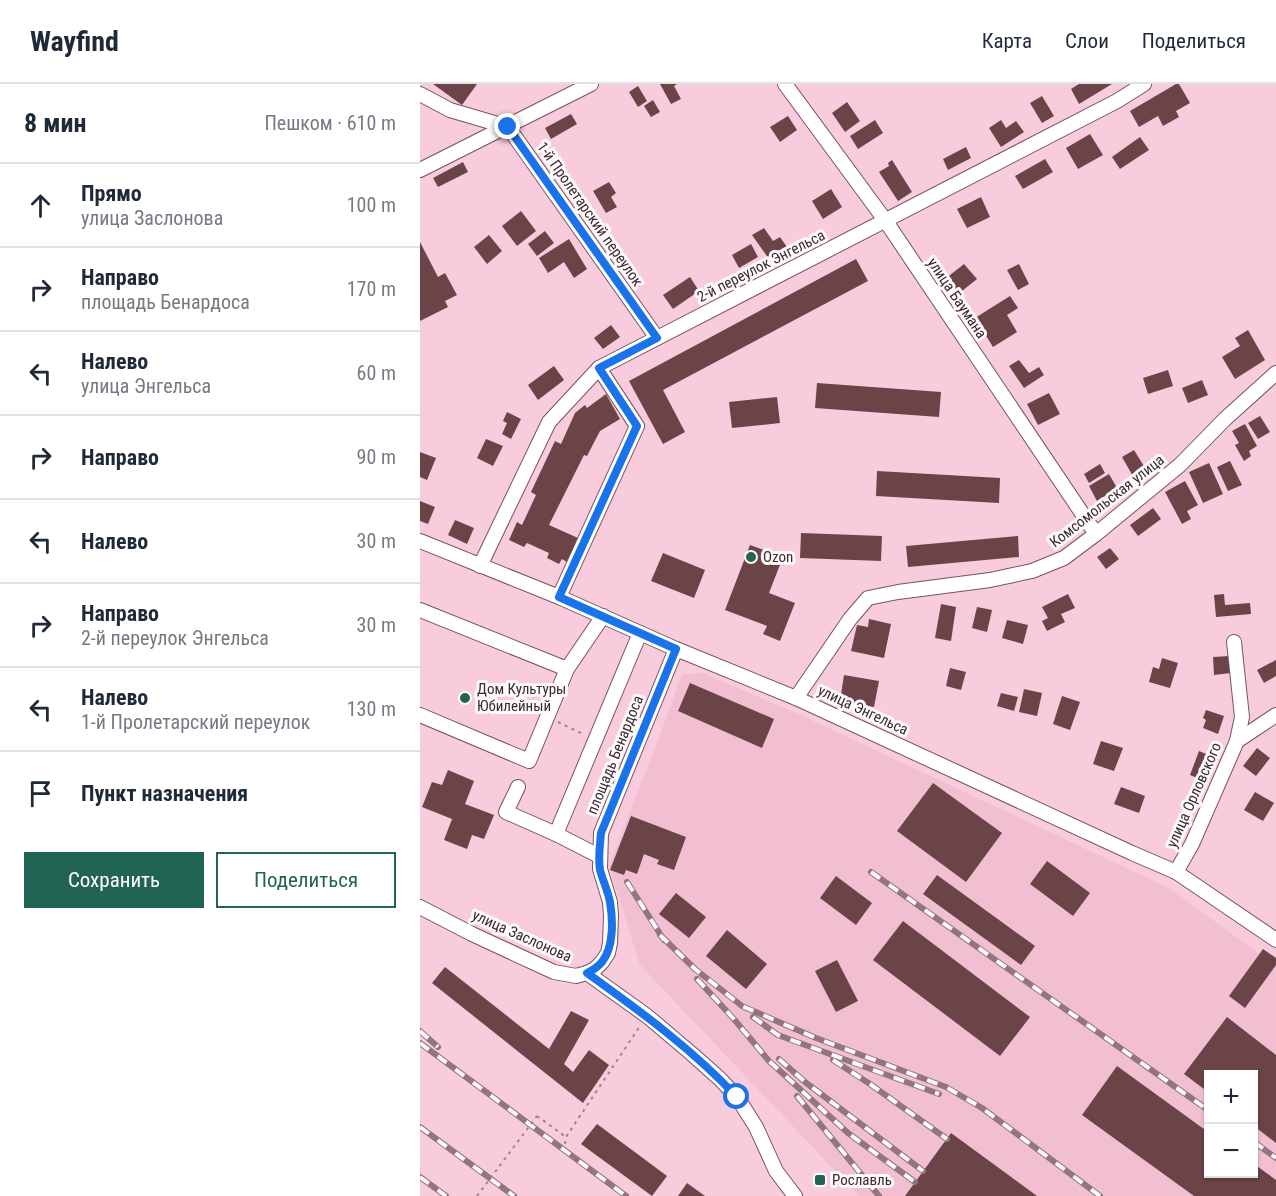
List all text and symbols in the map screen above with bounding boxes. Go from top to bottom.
text: Wayfind [30,25,119,58]
text: Карта [982,29,1032,53]
text: Слои [1065,29,1109,53]
text: Поделиться [1142,29,1246,53]
text: 8 мин [24,108,86,138]
text: Пешком · 610 m [264,111,396,135]
route end [494,113,520,139]
street label: 1-й Пролетарский переулок [533,138,647,290]
text: Прямо [81,181,142,206]
icon: ahead [24,189,57,222]
text: 100 m [347,193,396,217]
text: улица Заслонова [81,206,223,230]
street label: 2-й переулок Энгельса [694,226,828,306]
street label: улица Баумана [924,254,990,342]
text: Направо [81,265,159,290]
icon: right [24,273,57,306]
text: 170 m [347,277,396,301]
text: площадь Бенардоса [81,290,250,314]
text: Налево [81,349,148,374]
icon: left [24,357,57,390]
text: 60 m [357,361,396,385]
text: улица Энгельса [81,374,211,398]
icon: right [24,441,57,474]
text: Направо [81,445,159,470]
text: 90 m [357,445,396,469]
street label: Комсомольская улица [1046,451,1168,551]
icon: left [24,525,57,558]
text: Налево [81,529,148,554]
text: 30 m [357,529,396,553]
place label: Ozon [763,548,793,566]
marker: Ozon [744,550,758,564]
text: Направо [81,601,159,626]
icon: right [24,609,57,642]
text: 30 m [357,613,396,637]
text: 2-й переулок Энгельса [81,626,269,650]
place label: Дом Культуры Юбилейный [477,680,566,715]
street label: улица Энгельса [815,681,911,739]
text: Налево [81,685,148,710]
marker: Дом Культуры Юбилейный [458,691,472,705]
icon: left [24,693,57,726]
street label: площадь Бенардоса [583,693,647,817]
text: 130 m [347,697,396,721]
text: 1-й Пролетарский переулок [81,710,310,734]
street label: улица Орловского [1163,740,1225,850]
icon: arrive [24,777,57,810]
text: Пункт назначения [81,781,248,806]
button: Сохранить [24,852,204,908]
button: Поделиться [216,852,396,908]
street label: улица Заслонова [470,906,574,966]
map controls [1204,1070,1258,1178]
button: + [1204,1070,1258,1124]
route start [723,1083,749,1109]
button: − [1204,1124,1258,1178]
place label: Рославль [832,1171,892,1189]
marker: Рославль [813,1173,827,1187]

